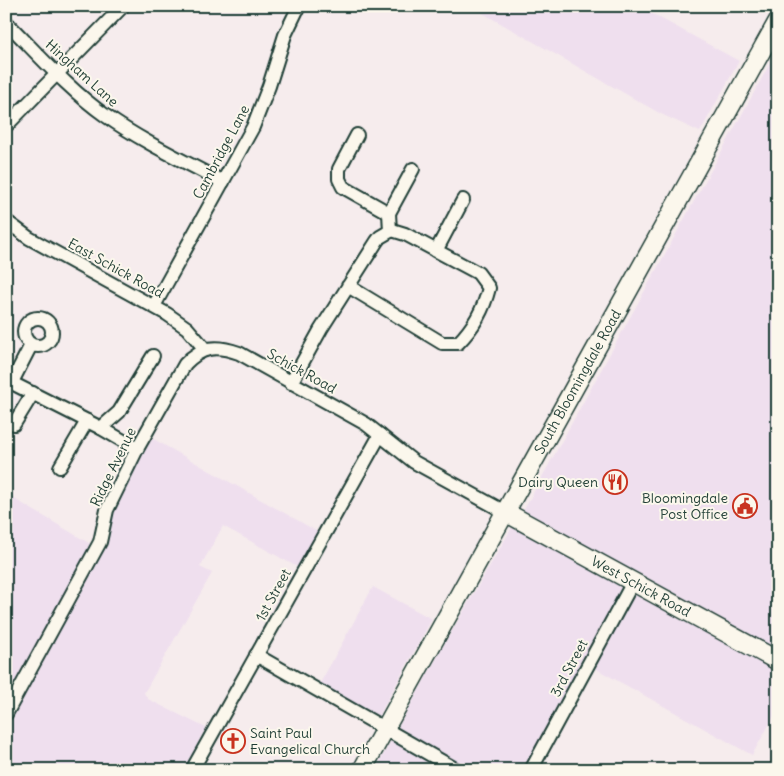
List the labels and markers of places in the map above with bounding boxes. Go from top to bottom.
restaurant icon: Dairy Queen [602,469,628,495]
place label: Dairy Queen [518,473,598,491]
place label: Bloomingdale Post Office [642,489,728,523]
public building icon: Bloomingdale Post Office [732,493,758,519]
place label: Saint Paul Evangelical Church [250,724,370,758]
church icon: Saint Paul Evangelical Church [220,728,246,754]

